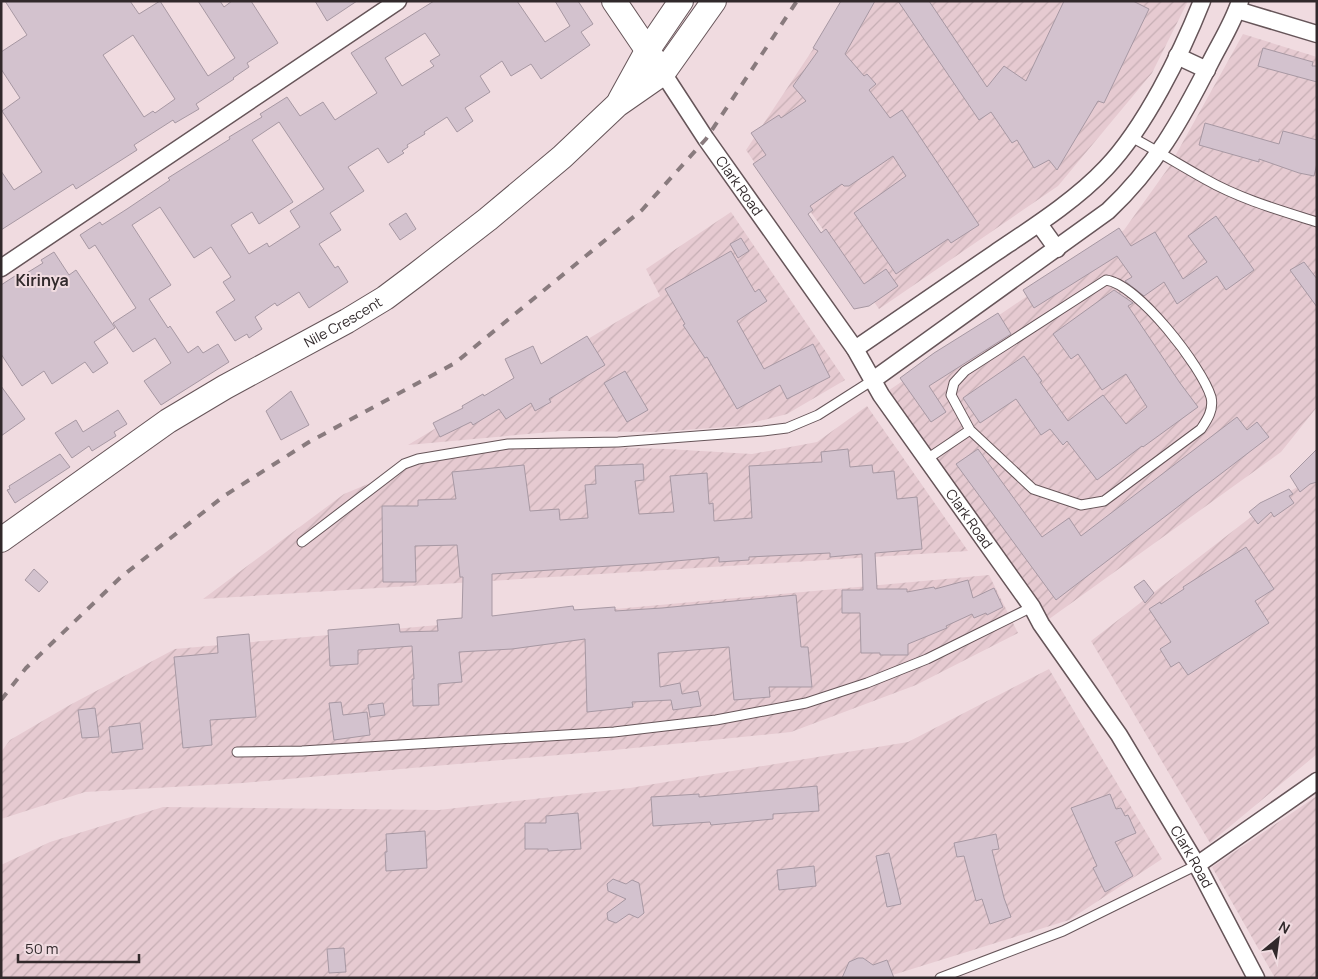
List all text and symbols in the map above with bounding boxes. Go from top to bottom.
street label: Clark Road [712,152,767,219]
district label: Kirinya [15,269,69,291]
street label: Nile Crescent [300,292,386,352]
street label: Clark Road [942,485,997,552]
street label: Clark Road [1166,822,1217,891]
north arrow [1253,914,1303,964]
text: N [1276,916,1294,938]
scale bar [18,932,139,964]
text: 50 m [25,938,59,959]

